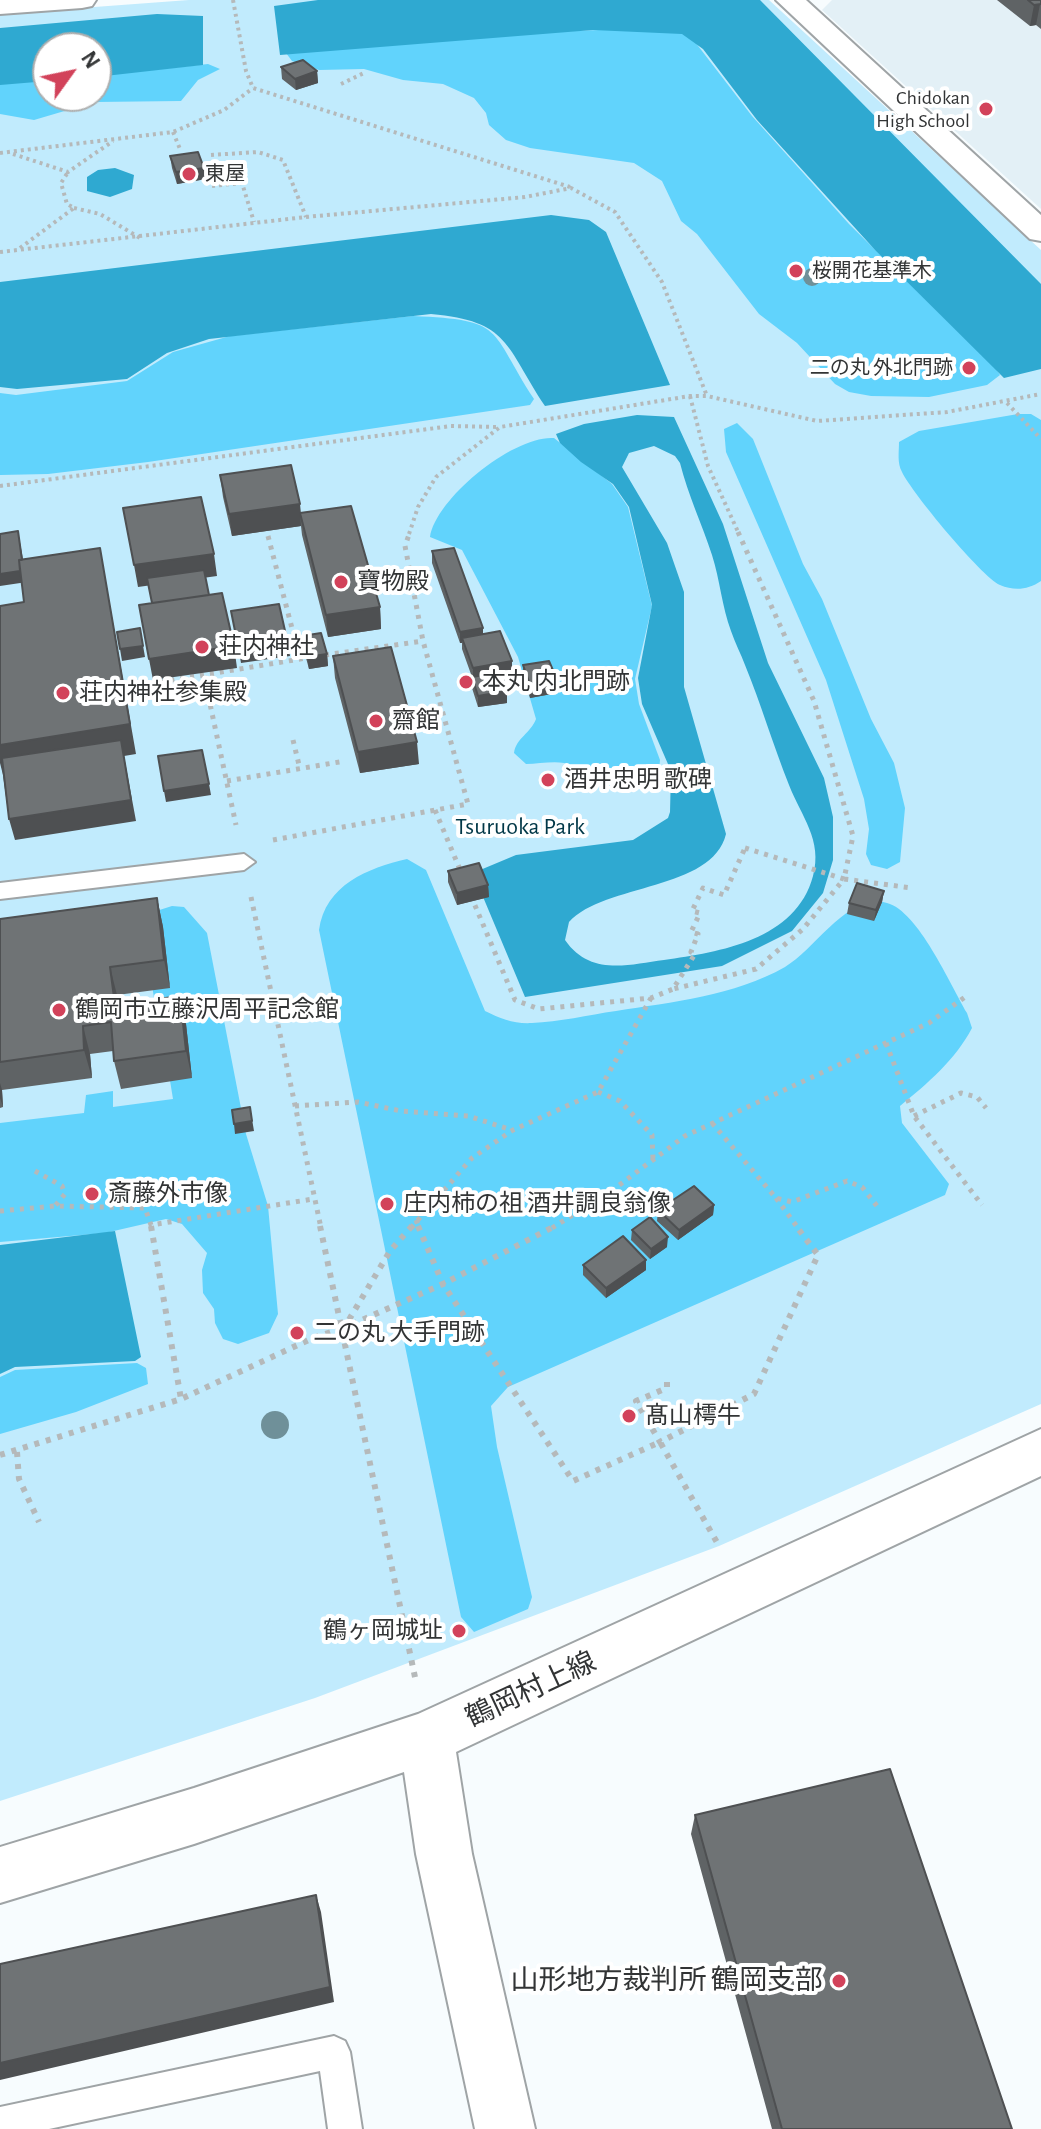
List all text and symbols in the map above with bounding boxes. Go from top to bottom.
north arrow [32,32,112,112]
text: N [77,48,104,72]
place label: Chidokan High School [876,86,970,133]
marker: Chidokan High School [977,100,995,118]
place label: 東屋 [205,162,245,186]
marker: 東屋 [180,165,198,183]
place label: 桜開花基準木 [812,259,932,283]
marker: 桜開花基準木 [787,262,805,280]
place label: 二の丸 外北門跡 [810,356,953,380]
marker: 二の丸 外北門跡 [960,359,978,377]
place label: 寶物殿 [357,568,429,596]
marker: 寶物殿 [332,573,350,591]
place label: 荘内神社 [218,633,314,661]
marker: 荘内神社 [193,638,211,656]
place label: 本丸 内北門跡 [482,668,630,696]
marker: 本丸 内北門跡 [457,673,475,691]
place label: 荘内神社参集殿 [79,679,247,707]
marker: 荘内神社参集殿 [54,684,72,702]
place label: 齋館 [392,707,440,735]
marker: 齋館 [367,712,385,730]
place label: 酒井忠明 歌碑 [564,766,712,794]
marker: 酒井忠明 歌碑 [539,771,557,789]
park label: Tsuruoka Park [455,813,585,841]
place label: 鶴岡市立藤沢周平記念館 [75,996,339,1024]
marker: 鶴岡市立藤沢周平記念館 [50,1001,68,1019]
place label: 斎藤外市像 [108,1180,228,1208]
marker: 斎藤外市像 [83,1185,101,1203]
place label: 庄内柿の祖 酒井調良翁像 [403,1190,671,1218]
marker: 庄内柿の祖 酒井調良翁像 [378,1195,396,1213]
place label: 二の丸 大手門跡 [313,1319,485,1347]
marker: 二の丸 大手門跡 [288,1324,306,1342]
place label: 髙山樗牛 [645,1402,741,1430]
marker: 髙山樗牛 [620,1407,638,1425]
place label: 鶴ヶ岡城址 [323,1617,443,1645]
marker: 鶴ヶ岡城址 [450,1622,468,1640]
street label: 鶴岡村上線 [460,1645,602,1735]
place label: 山形地方裁判所 鶴岡支部 [510,1964,823,1998]
marker: 山形地方裁判所 鶴岡支部 [830,1972,848,1990]

